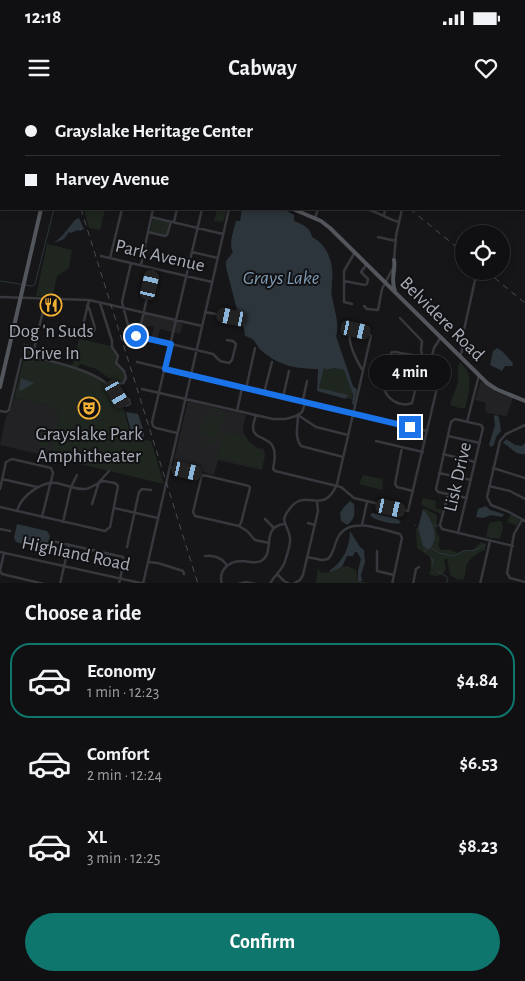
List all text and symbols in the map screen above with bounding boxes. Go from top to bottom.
text: 12:18 [25,8,61,27]
icon: menu [25,54,53,82]
icon: heart [472,54,500,82]
text: Cabway [228,57,297,79]
text: Grayslake Heritage Center [55,122,253,141]
text: Harvey Avenue [55,170,169,189]
map controls [455,225,510,280]
button: locate [455,225,510,280]
street label: Park Avenue [113,236,207,276]
water label: Grays Lake [243,268,320,288]
car [139,269,160,301]
street label: Belvidere Road [396,273,488,365]
restaurant icon: Dog 'n Suds Drive In [39,293,63,317]
car [215,307,248,327]
car [339,319,372,341]
place label: Dog 'n Suds Drive In [8,322,94,363]
route start [125,325,147,347]
callout: 4 min [369,355,451,390]
text: 4 min [392,364,428,380]
car [103,377,130,411]
theatre icon: Grayslake Park Amphitheater [77,396,101,420]
route end [399,416,421,438]
place label: Grayslake Park Amphitheater [35,425,143,466]
street label: Lisk Drive [441,440,475,514]
car [170,460,203,482]
car [374,497,407,519]
street label: Highland Road [20,533,132,575]
text: Choose a ride [25,602,141,624]
icon: car [27,658,72,703]
text: Economy [87,662,156,681]
text: $4.84 [457,671,498,690]
text: 1 min · 12:23 [87,684,159,700]
icon: car [27,741,72,786]
text: Comfort [87,745,149,764]
text: $6.53 [460,754,498,773]
text: 2 min · 12:24 [87,767,162,783]
icon: car [27,824,72,869]
text: XL [87,828,107,847]
text: $8.23 [459,837,498,856]
text: 3 min · 12:25 [87,850,161,866]
button: Confirm [25,913,500,971]

